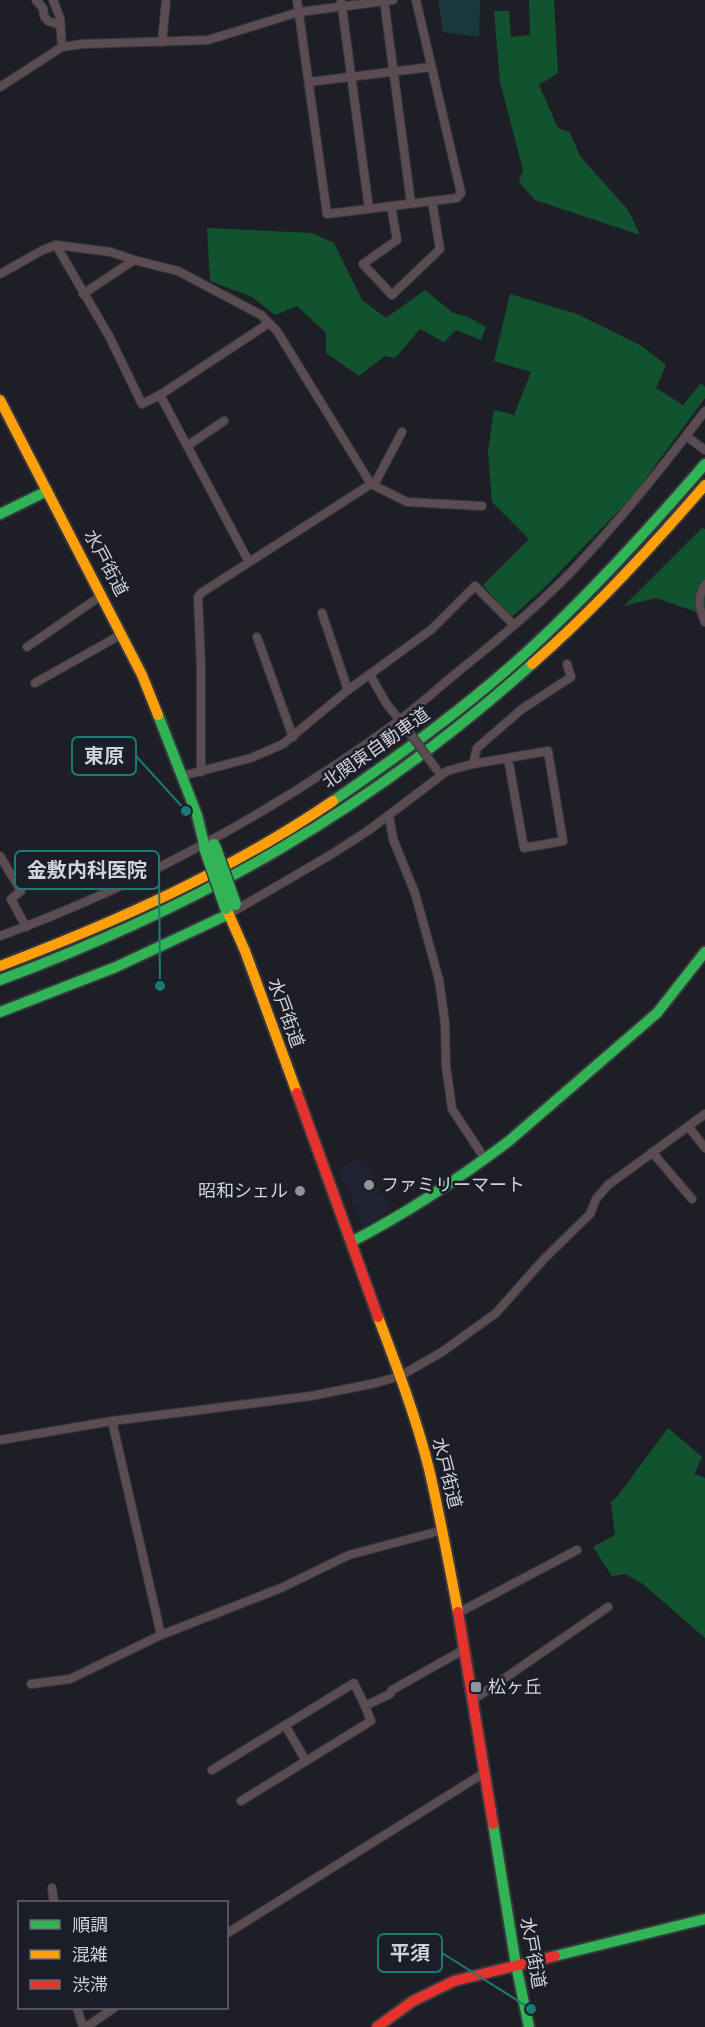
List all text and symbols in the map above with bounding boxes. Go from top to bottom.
street label: 水戸街道 [80,526,133,599]
street label: 北関東自動車道 [318,703,433,792]
callout: 東原 [72,737,136,775]
text: 東原 [84,744,124,768]
callout: 金敷内科医院 [15,851,159,889]
text: 金敷内科医院 [27,858,147,882]
street label: 水戸街道 [264,975,309,1050]
place label: ファミリーマート [381,1174,525,1195]
marker: ファミリーマート [362,1178,376,1192]
place label: 昭和シェル [198,1180,288,1201]
marker: 昭和シェル [293,1184,307,1198]
street label: 水戸街道 [429,1435,466,1510]
place label: 松ヶ丘 [488,1676,542,1697]
marker: 松ヶ丘 [469,1680,483,1694]
legend [18,1901,228,2009]
text: 順調 [72,1914,108,1935]
street label: 水戸街道 [517,1916,550,1990]
callout: 平須 [378,1934,442,1972]
text: 平須 [390,1941,430,1965]
text: 混雑 [72,1944,108,1965]
text: 渋滞 [72,1974,108,1995]

